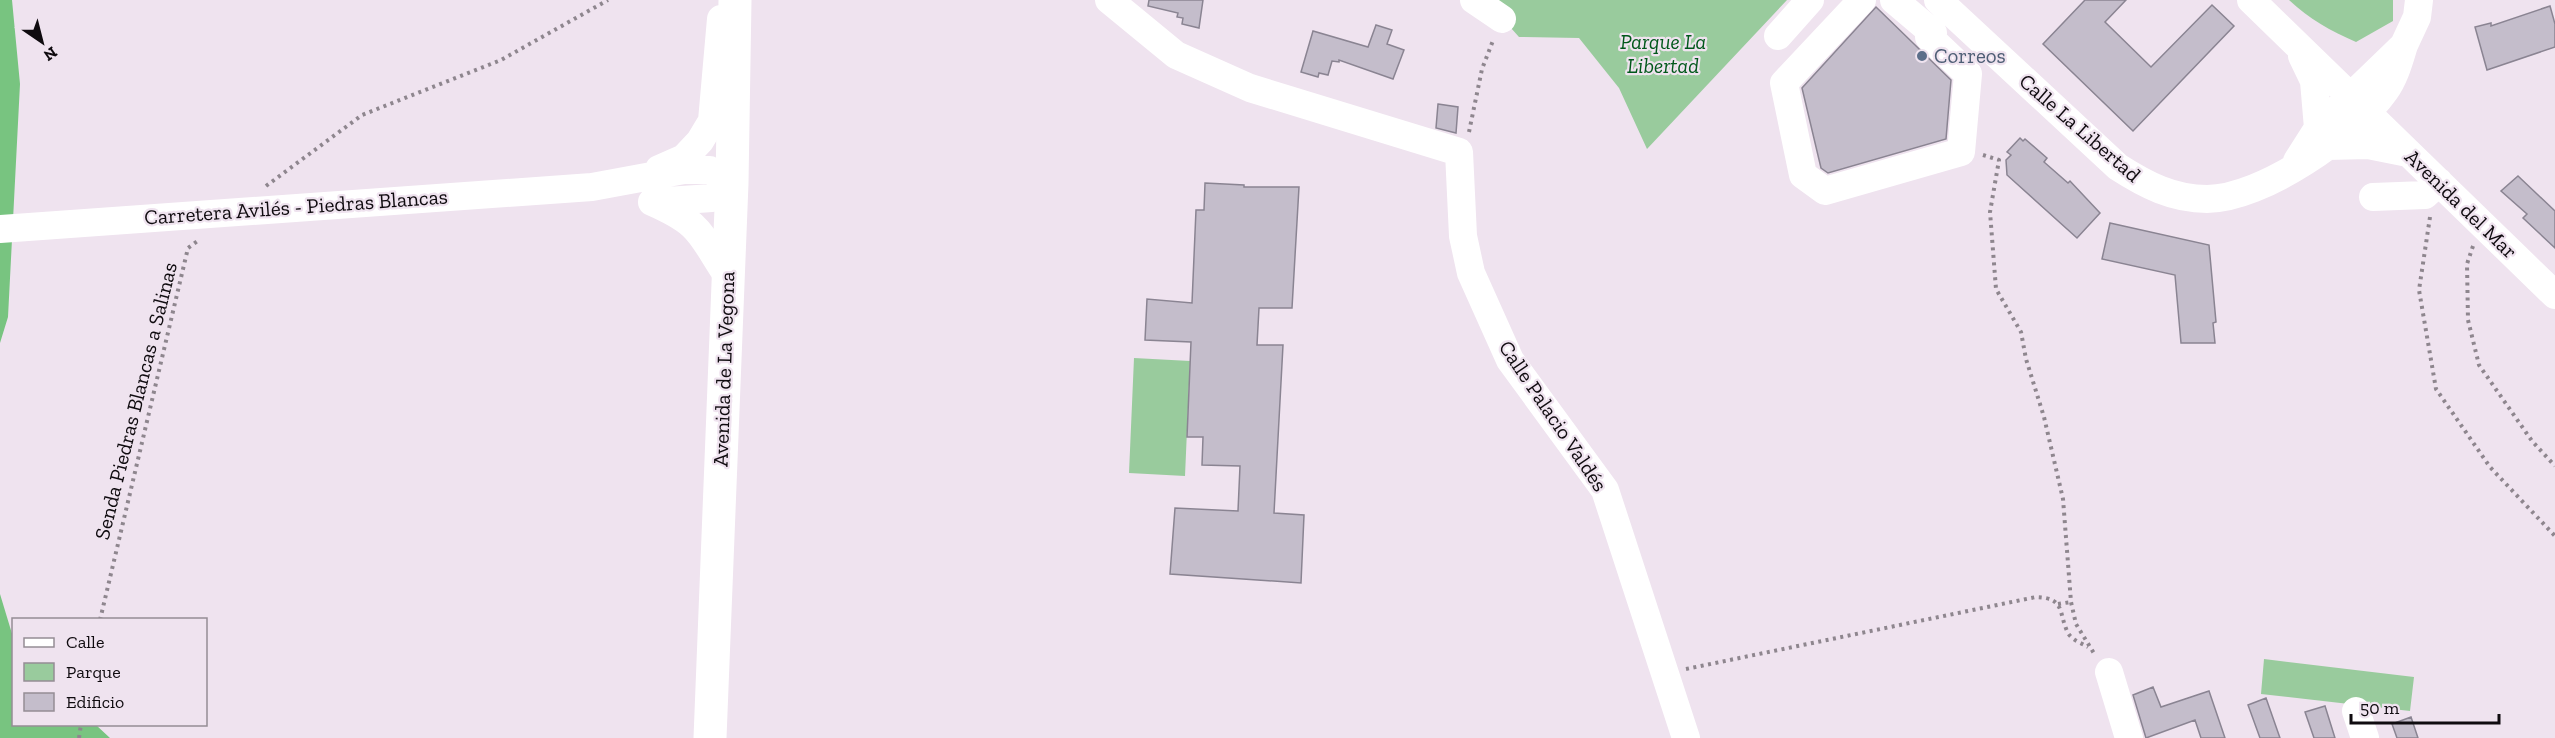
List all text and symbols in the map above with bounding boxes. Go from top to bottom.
north arrow [12,12,72,72]
park label: Parque La Libertad [1620,29,1706,78]
text: N [40,43,61,65]
place label: Correos [1934,43,2006,68]
marker: Correos [1915,49,1929,63]
street label: Calle La Libertad [2015,68,2146,187]
street label: Avenida del Mar [2400,144,2523,263]
street label: Carretera Avilés - Piedras Blancas [143,183,449,230]
street label: Senda Piedras Blancas a Salinas [89,260,182,542]
street label: Avenida de La Vegona [708,271,739,467]
street label: Calle Palacio Valdés [1494,336,1613,496]
legend [12,618,207,726]
text: Calle [66,631,104,653]
text: Parque [66,661,121,683]
scale bar [2351,687,2500,725]
text: Edificio [66,691,124,713]
text: 50 m [2360,697,2400,719]

